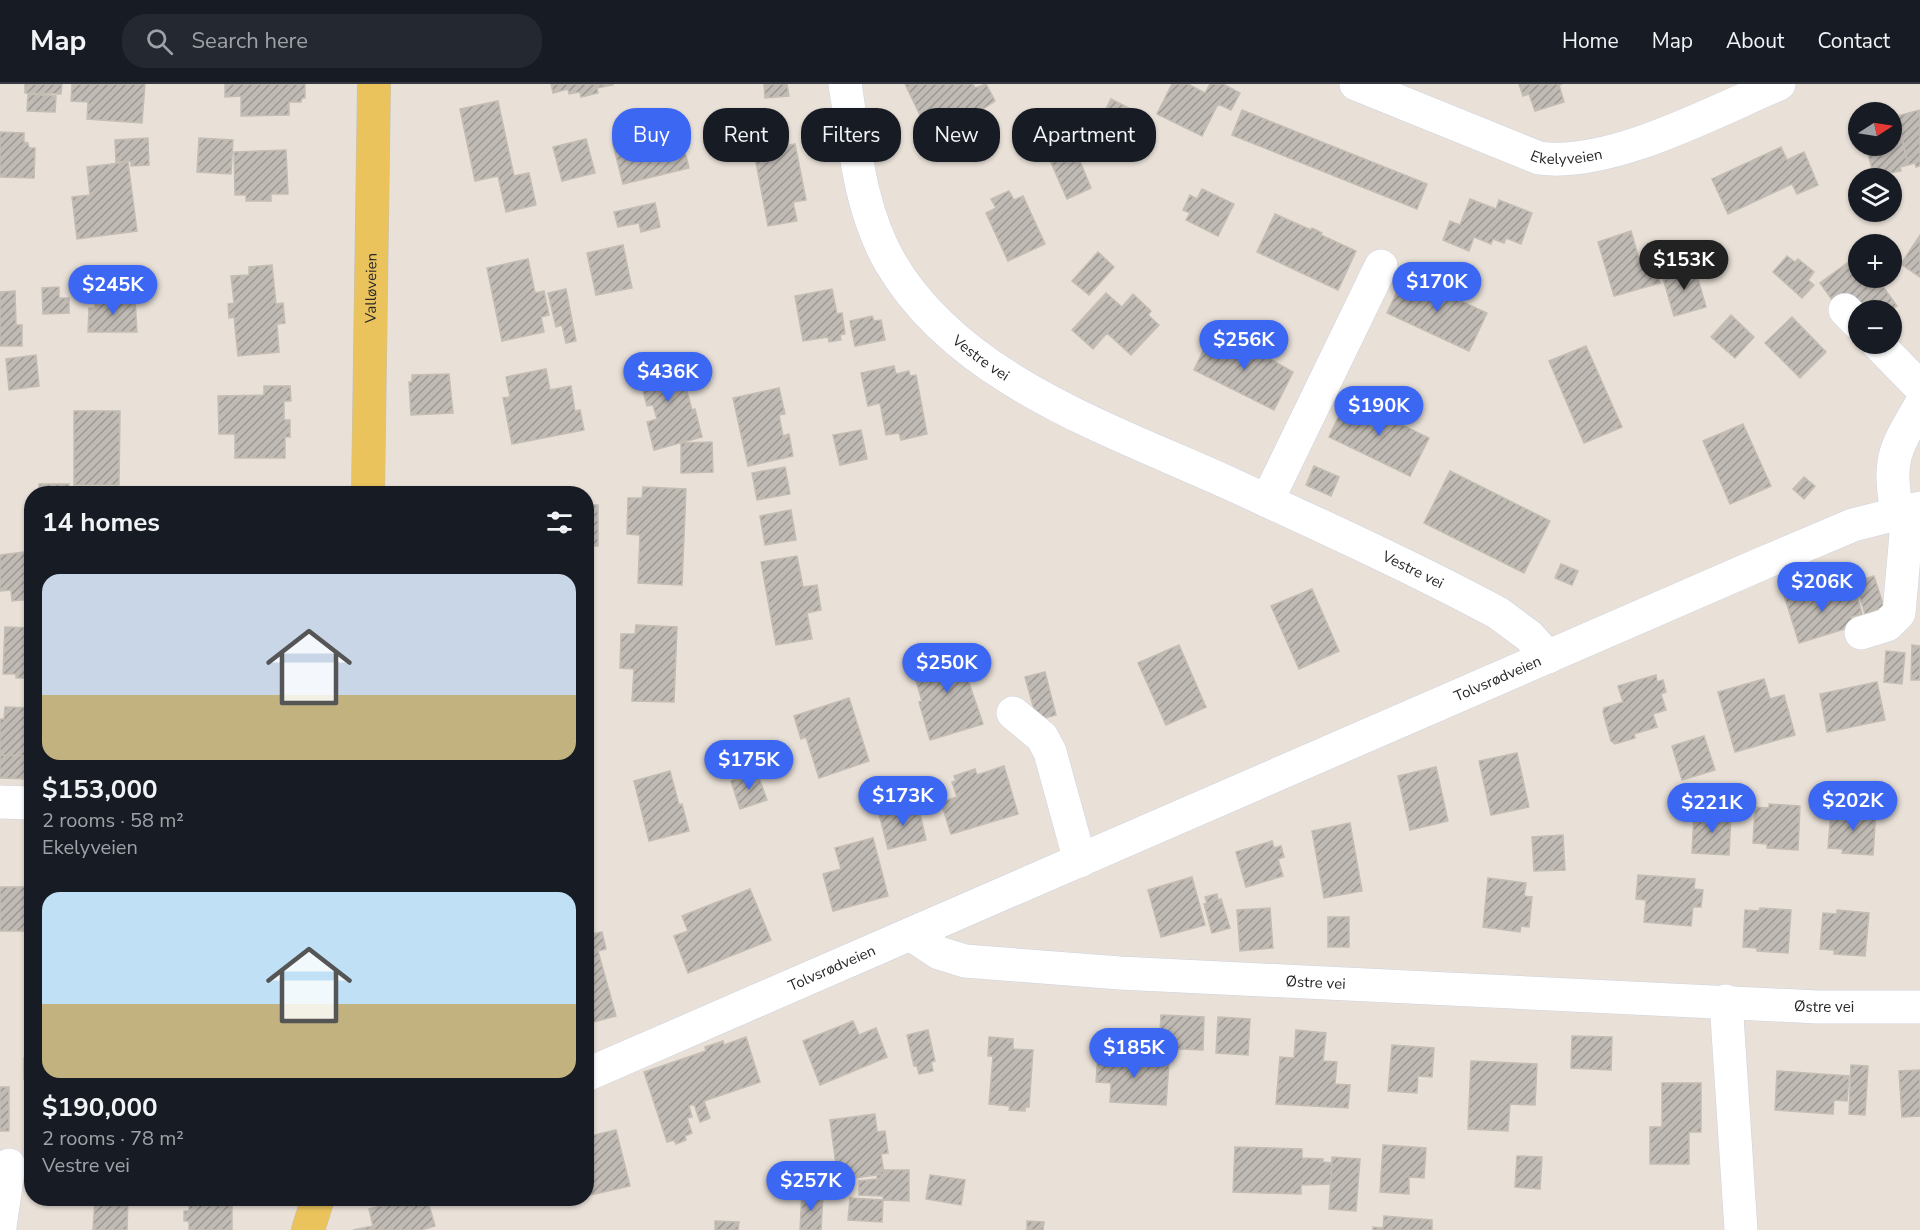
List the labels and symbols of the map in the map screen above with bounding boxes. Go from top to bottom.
north arrow [1848,102,1902,156]
street label: Ekelyveien [1527,144,1604,169]
pin: $153K [1642,240,1726,291]
street label: Valløveien [360,253,382,324]
pin: $170K [1395,262,1479,313]
pin: $245K [71,265,155,316]
pin: $256K [1202,320,1286,371]
street label: Vestre vei [947,330,1013,386]
pin: $436K [626,352,710,403]
pin: $190K [1337,386,1421,437]
street label: Vestre vei [1378,546,1447,593]
pin: $206K [1780,562,1864,613]
pin: $250K [905,643,989,694]
street label: Tolvsrødveien [1451,651,1544,706]
pin: $175K [707,740,791,791]
pin: $173K [861,776,945,827]
pin: $202K [1811,781,1895,832]
pin: $221K [1670,783,1754,834]
street label: Tolvsrødveien [785,940,879,996]
street label: Østre vei [1285,971,1346,994]
street label: Østre vei [1794,996,1854,1017]
pin: $185K [1092,1028,1176,1079]
pin: $257K [769,1161,853,1212]

